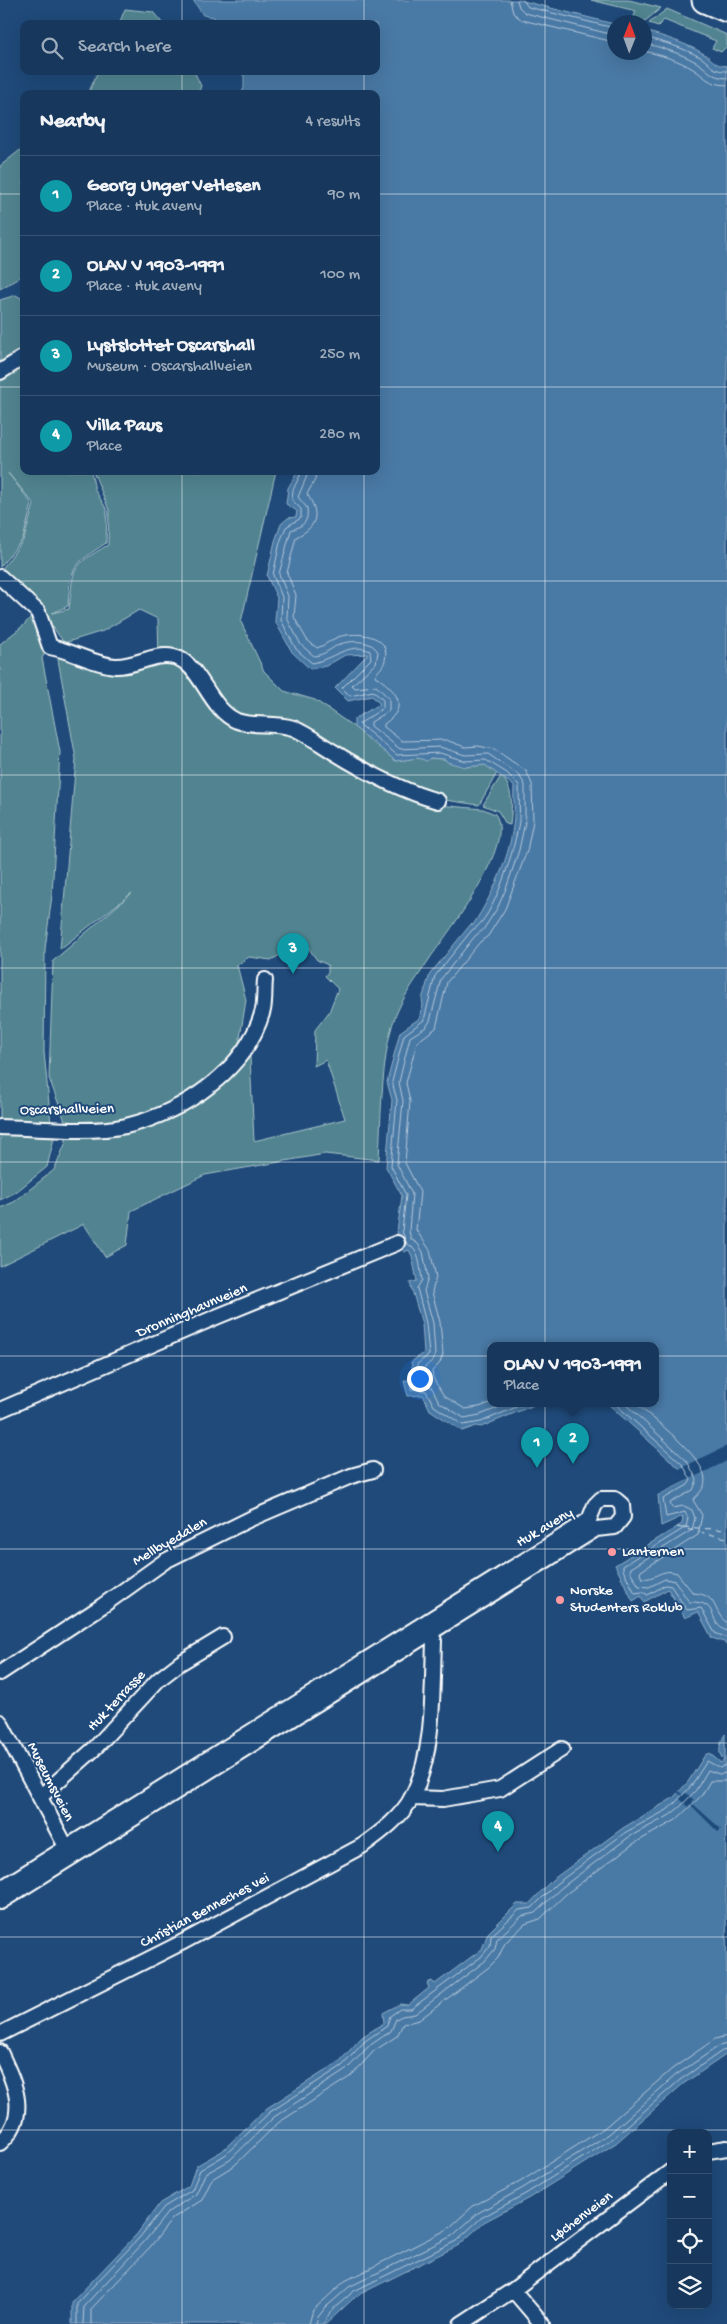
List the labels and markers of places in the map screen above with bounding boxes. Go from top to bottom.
pin: 3 [277,933,309,974]
pin: 2 [557,1423,589,1464]
pin: 1 [521,1427,553,1468]
place label: Lanternen [622,1543,684,1561]
marker: Lanternen [606,1546,618,1558]
place label: Norske Studenters Roklub [570,1582,683,1617]
marker: Norske Studenters Roklub [554,1594,566,1606]
pin: 4 [482,1811,514,1852]

